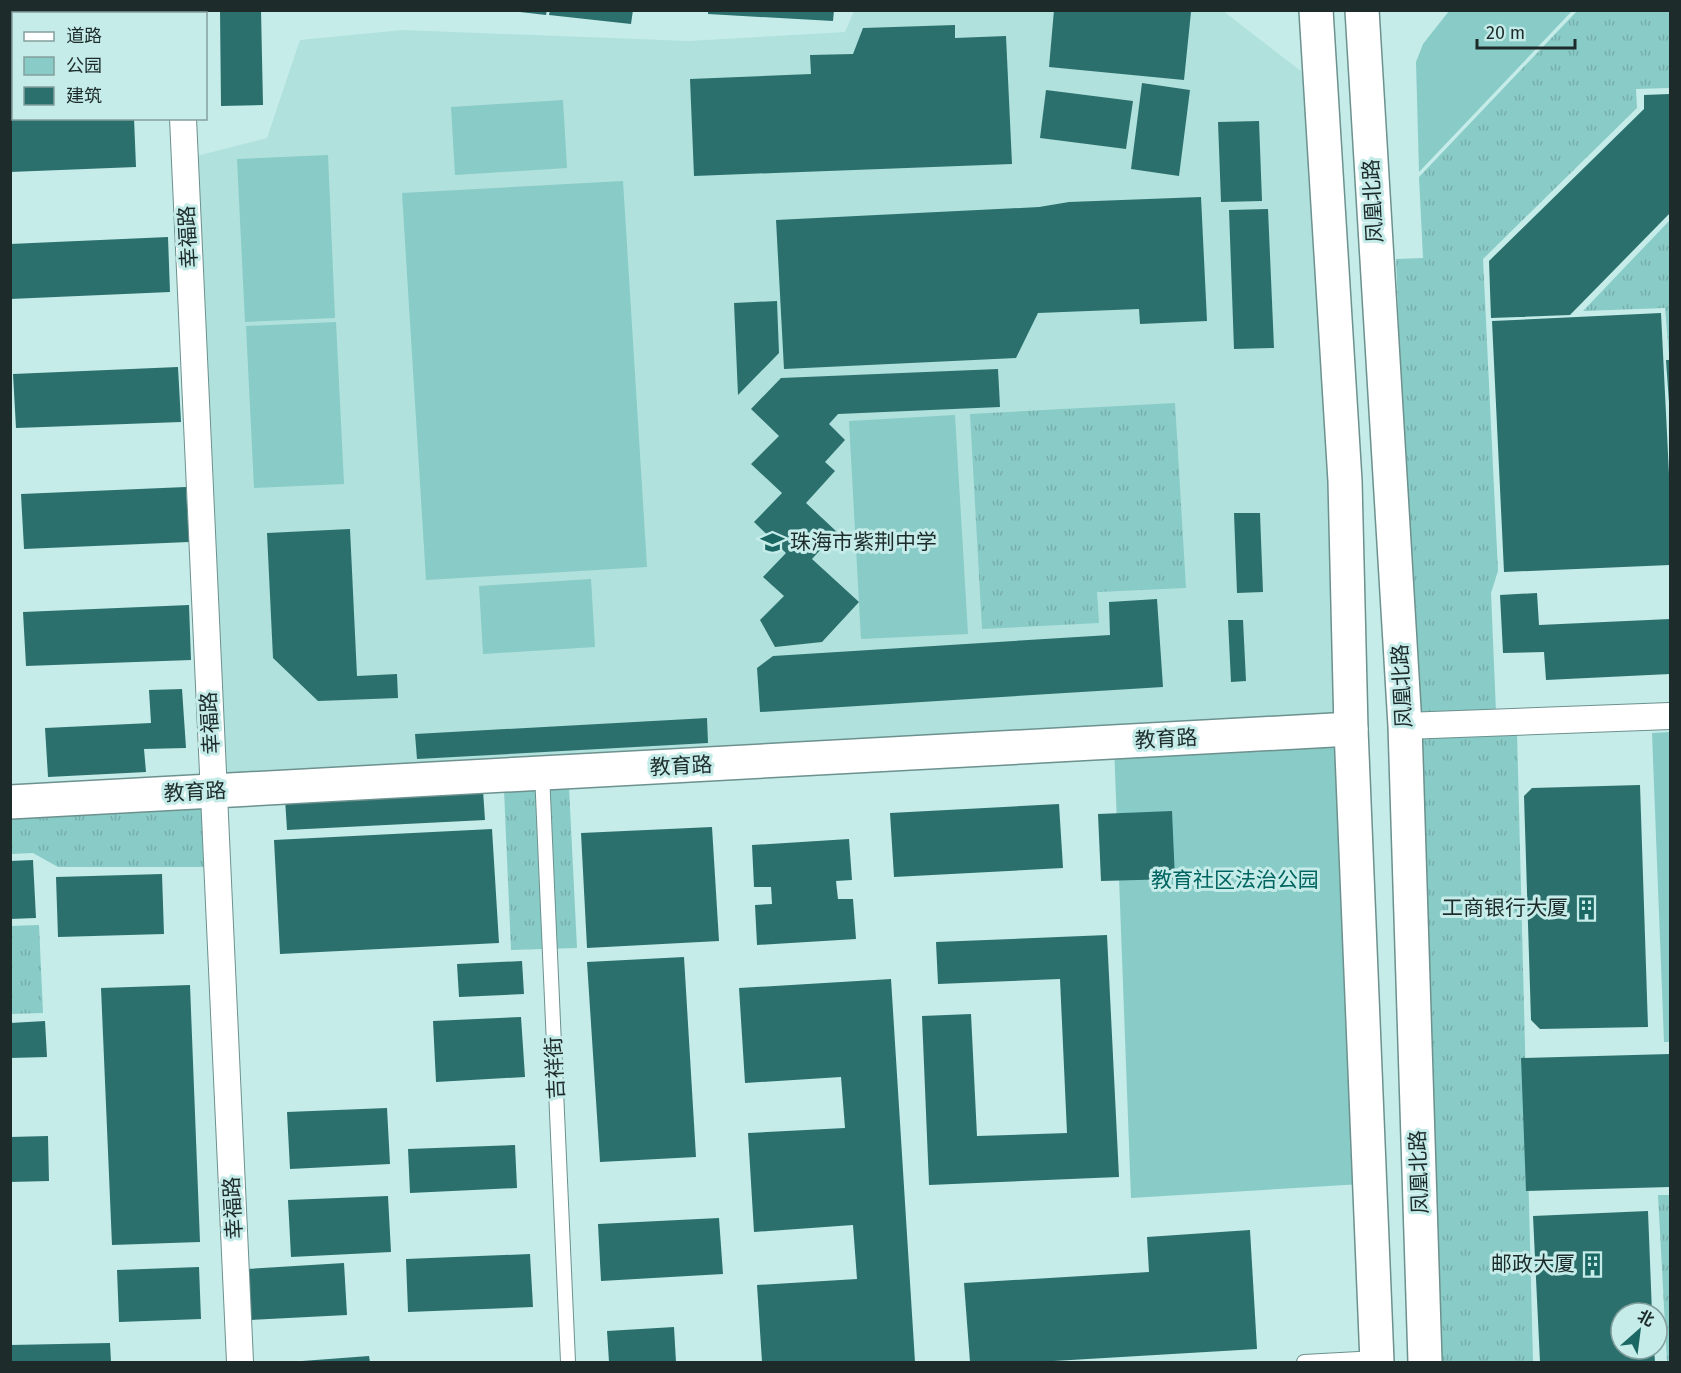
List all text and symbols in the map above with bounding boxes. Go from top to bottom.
legend [12,12,207,120]
scale bar [1477,12,1574,50]
text: 20 m [1486,22,1525,44]
text: 道路 [66,25,102,47]
text: 公园 [66,55,102,77]
text: 建筑 [66,85,102,107]
street label: 凤凰北路 [1358,158,1388,244]
street label: 幸福路 [173,205,203,269]
school or university icon: 珠海市紫荆中学 [759,529,785,555]
place label: 珠海市紫荆中学 [790,529,937,555]
street label: 凤凰北路 [1387,643,1417,729]
street label: 幸福路 [195,691,225,755]
street label: 教育路 [1134,724,1198,754]
street label: 教育路 [649,751,713,781]
street label: 教育路 [163,777,227,807]
park label: 教育社区法治公园 [1151,867,1319,893]
place label: 工商银行大厦 [1442,895,1568,921]
building icon: 工商银行大厦 [1573,895,1599,921]
street label: 吉祥街 [540,1036,570,1100]
street label: 凤凰北路 [1405,1130,1433,1214]
street label: 幸福路 [218,1176,248,1240]
place label: 邮政大厦 [1491,1251,1575,1277]
building icon: 邮政大厦 [1580,1251,1606,1277]
north arrow [1609,1301,1669,1361]
text: 北 [1634,1306,1657,1330]

